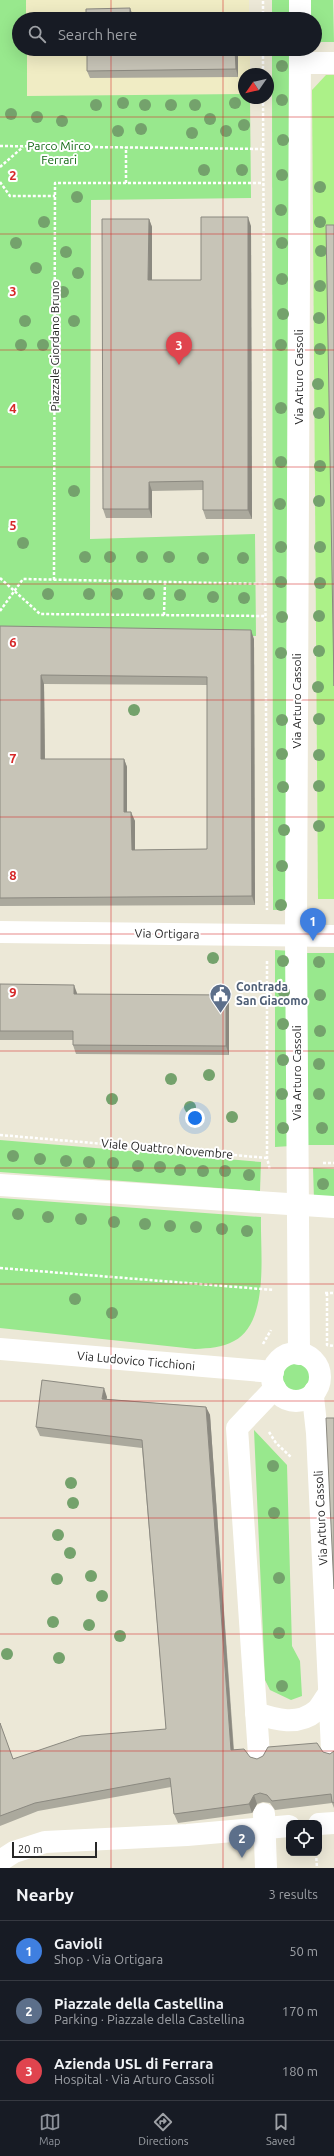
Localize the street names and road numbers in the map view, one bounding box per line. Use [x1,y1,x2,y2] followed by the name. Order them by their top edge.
[48,280,61,412] street label: Piazzale Giordano Bruno
[292,329,305,425] street label: Via Arturo Cassoli
[290,653,303,749] street label: Via Arturo Cassoli
[134,926,200,941] street label: Via Ortigara
[290,1025,303,1121] street label: Via Arturo Cassoli
[101,1136,233,1161] street label: Viale Quattro Novembre
[76,1349,196,1372] street label: Via Ludovico Ticchioni
[312,1470,329,1566] street label: Via Arturo Cassoli

